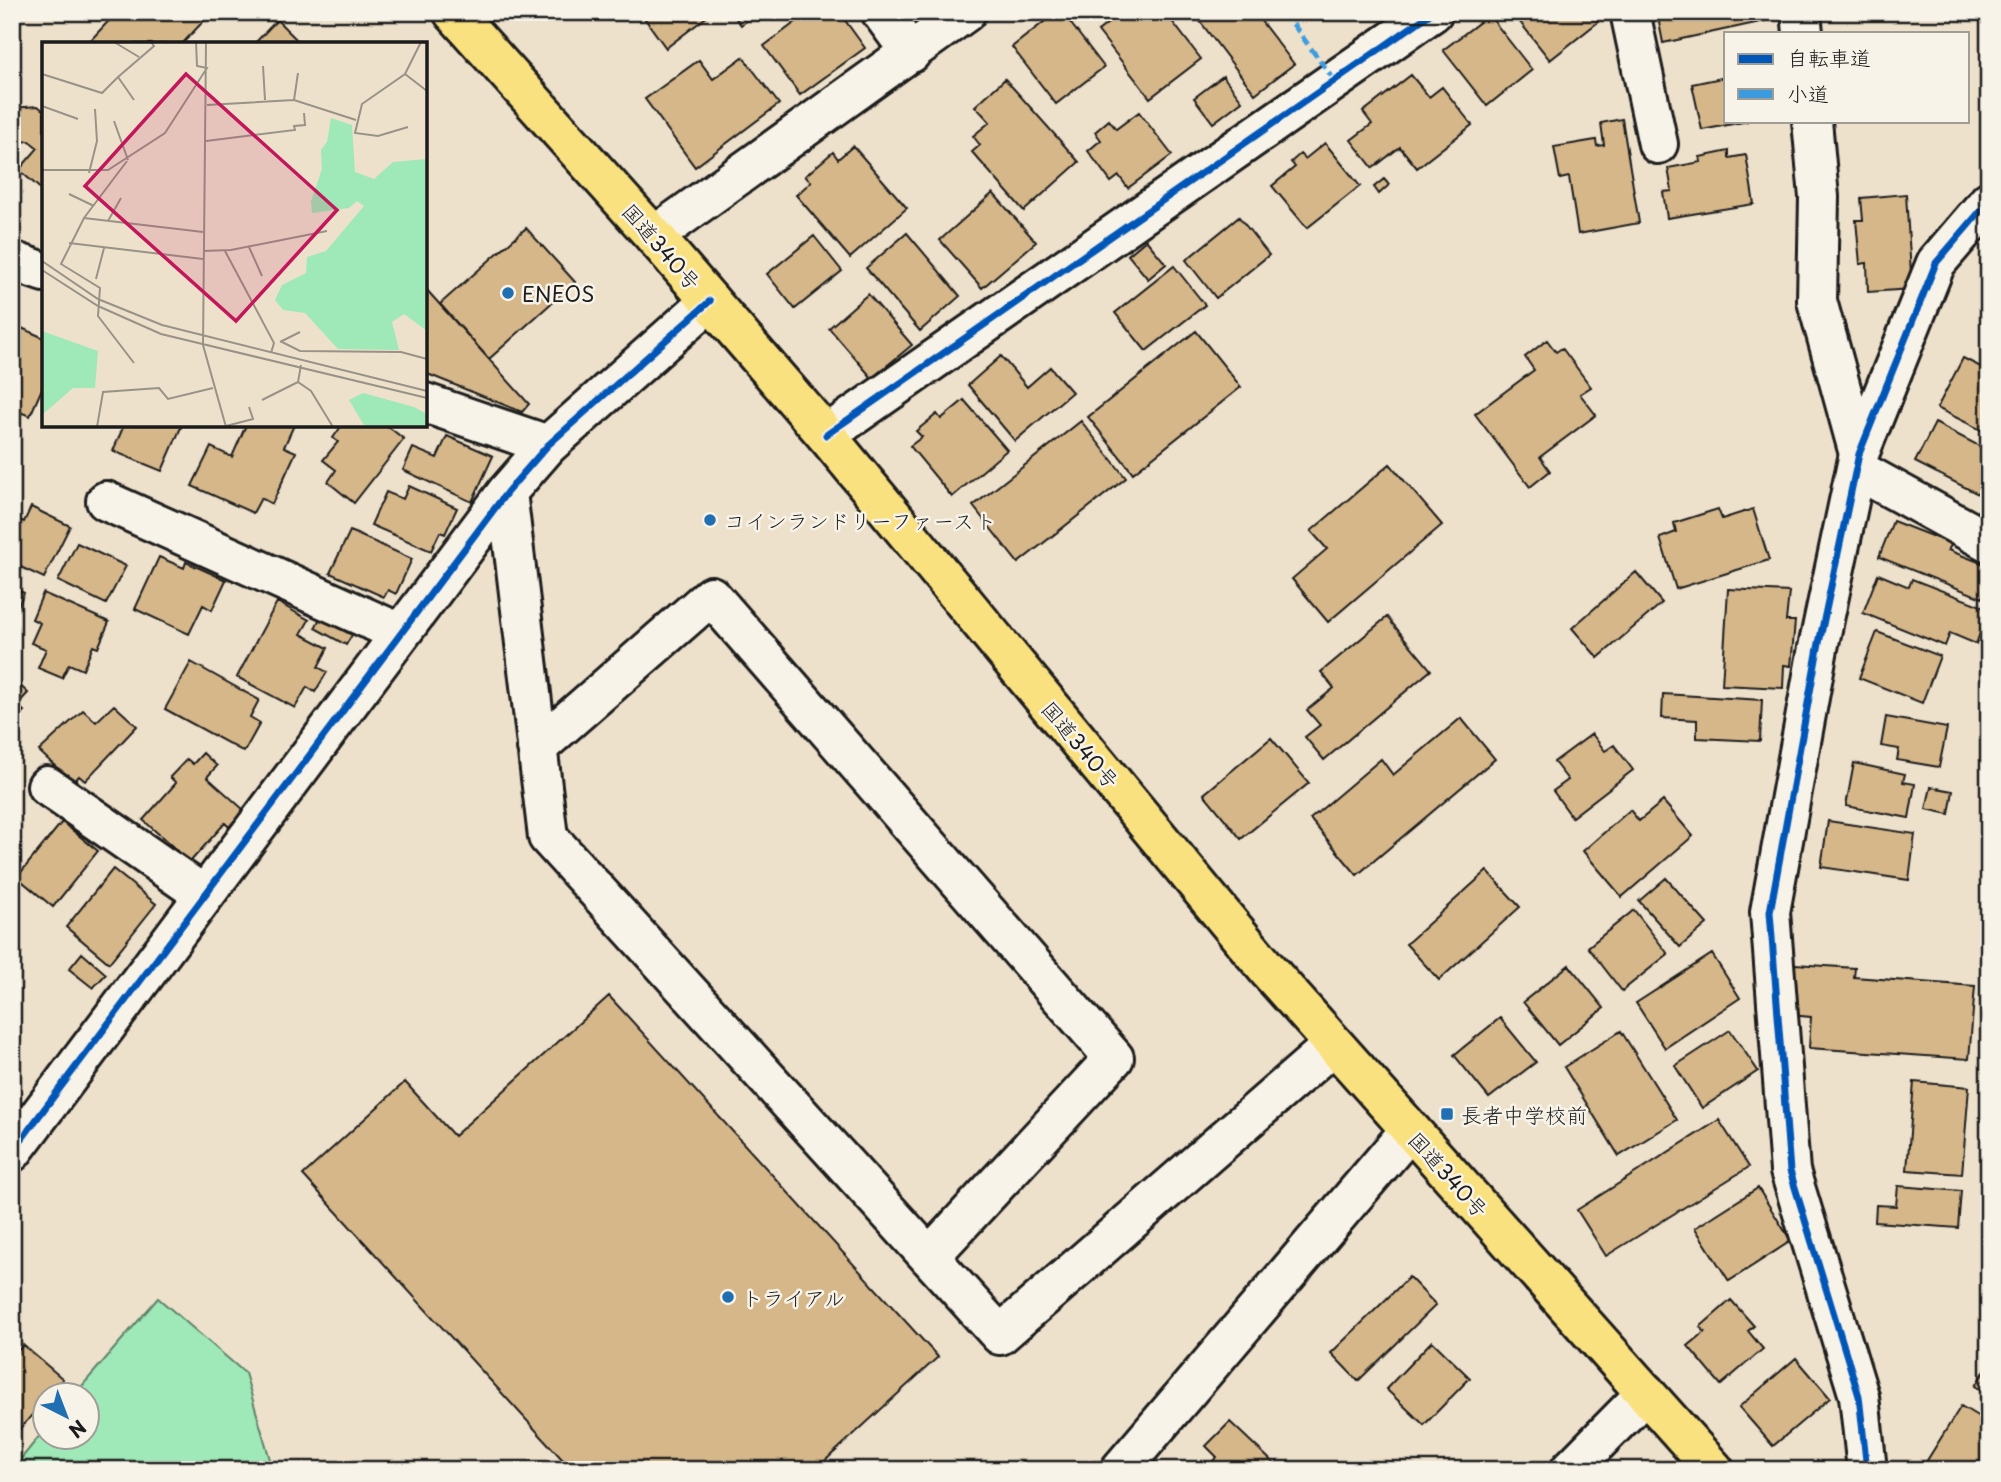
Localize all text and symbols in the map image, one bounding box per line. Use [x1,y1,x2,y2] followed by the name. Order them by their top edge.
[1724,32,1969,122] legend
[1787,41,1871,73] text: 自転車道
[42,42,427,427] inset map
[1787,77,1829,109] text: 小道
[615,195,709,297] street label: 国道340号
[522,277,594,309] place label: ENEOS
[500,285,516,301] marker: ENEOS
[724,504,997,536] place label: コインランドリーファースト
[702,512,718,528] marker: コインランドリーファースト
[1035,693,1127,795] street label: 国道340号
[1461,1098,1587,1130] place label: 長者中学校前
[1439,1106,1455,1122] marker: 長者中学校前
[1402,1124,1496,1224] street label: 国道340号
[742,1281,845,1313] place label: トライアル
[720,1289,736,1305] marker: トライアル
[32,1380,102,1450] north arrow
[63,1414,93,1445] text: N

